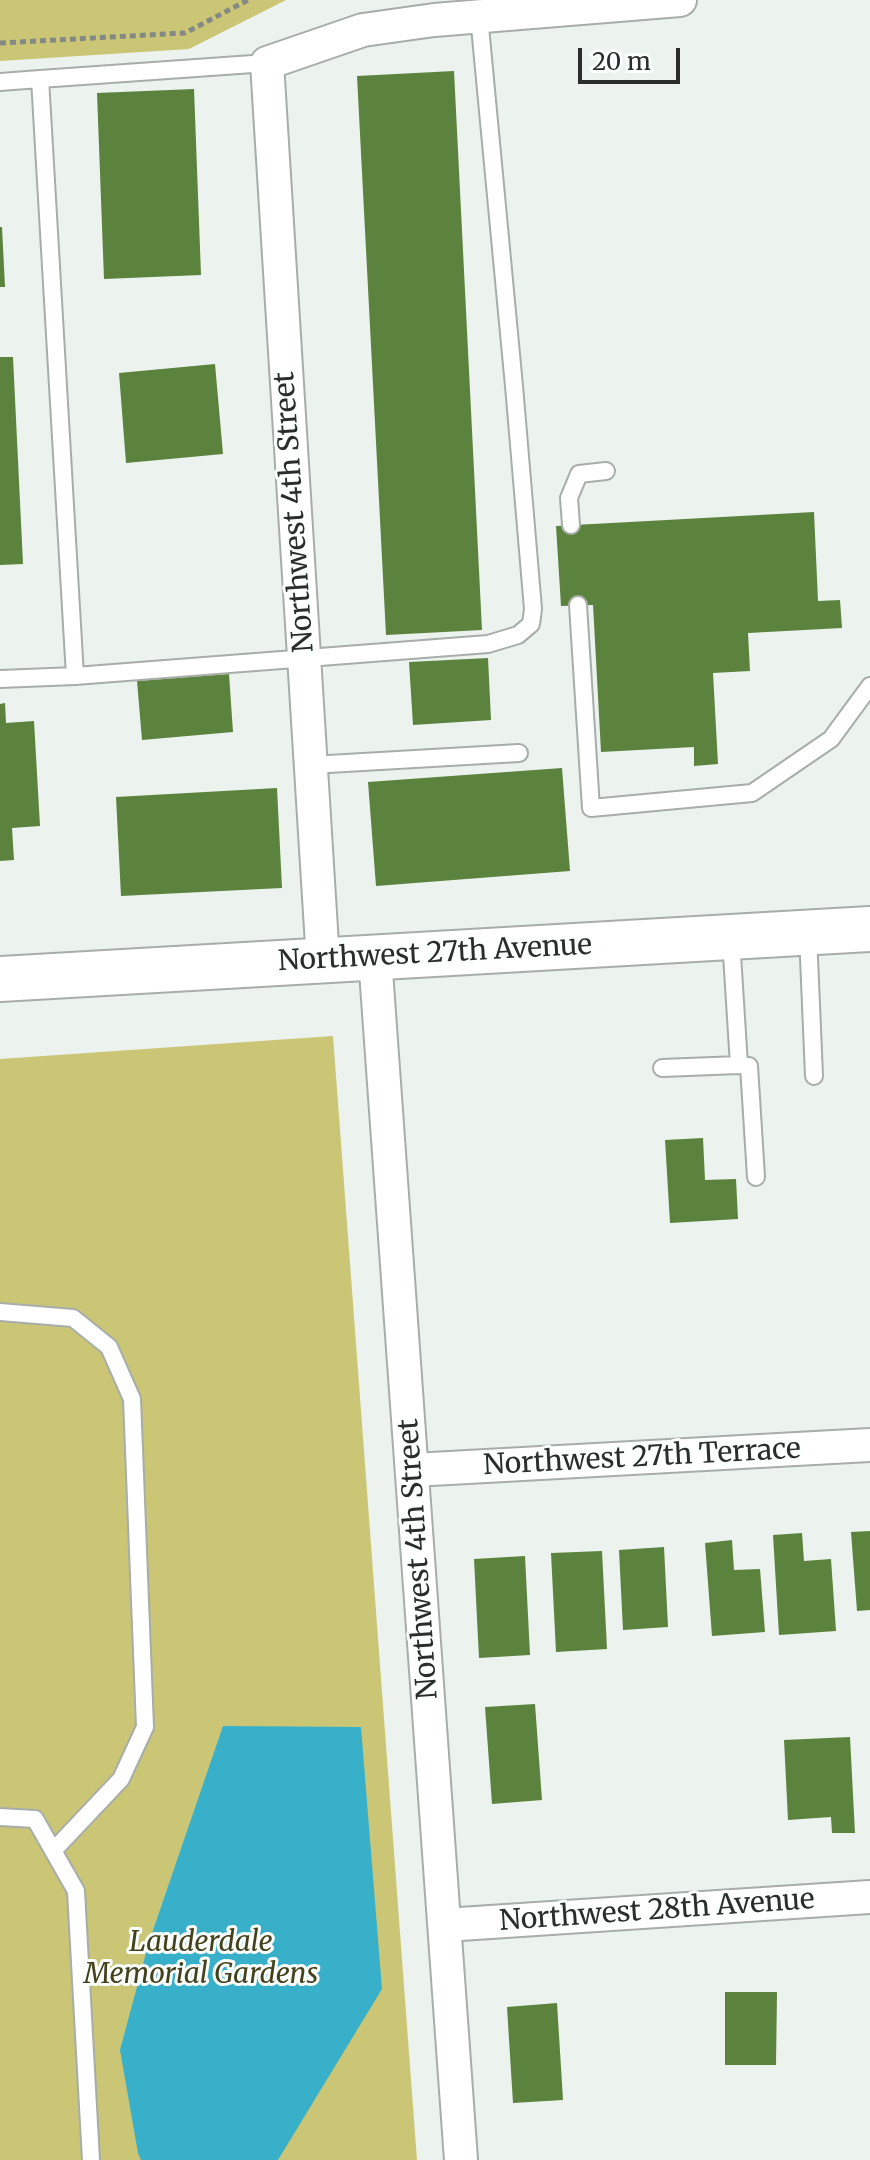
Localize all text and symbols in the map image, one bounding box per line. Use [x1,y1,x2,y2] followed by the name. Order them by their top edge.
[582,32,684,82] scale bar
[592,46,651,77] text: 20 m
[268,370,322,654] street label: Northwest 4th Street
[277,929,593,979] street label: Northwest 27th Avenue
[392,1417,446,1701] street label: Northwest 4th Street
[482,1433,802,1483] street label: Northwest 27th Terrace
[498,1883,816,1939] street label: Northwest 28th Avenue
[84,1926,318,1992] park label: Lauderdale Memorial Gardens

